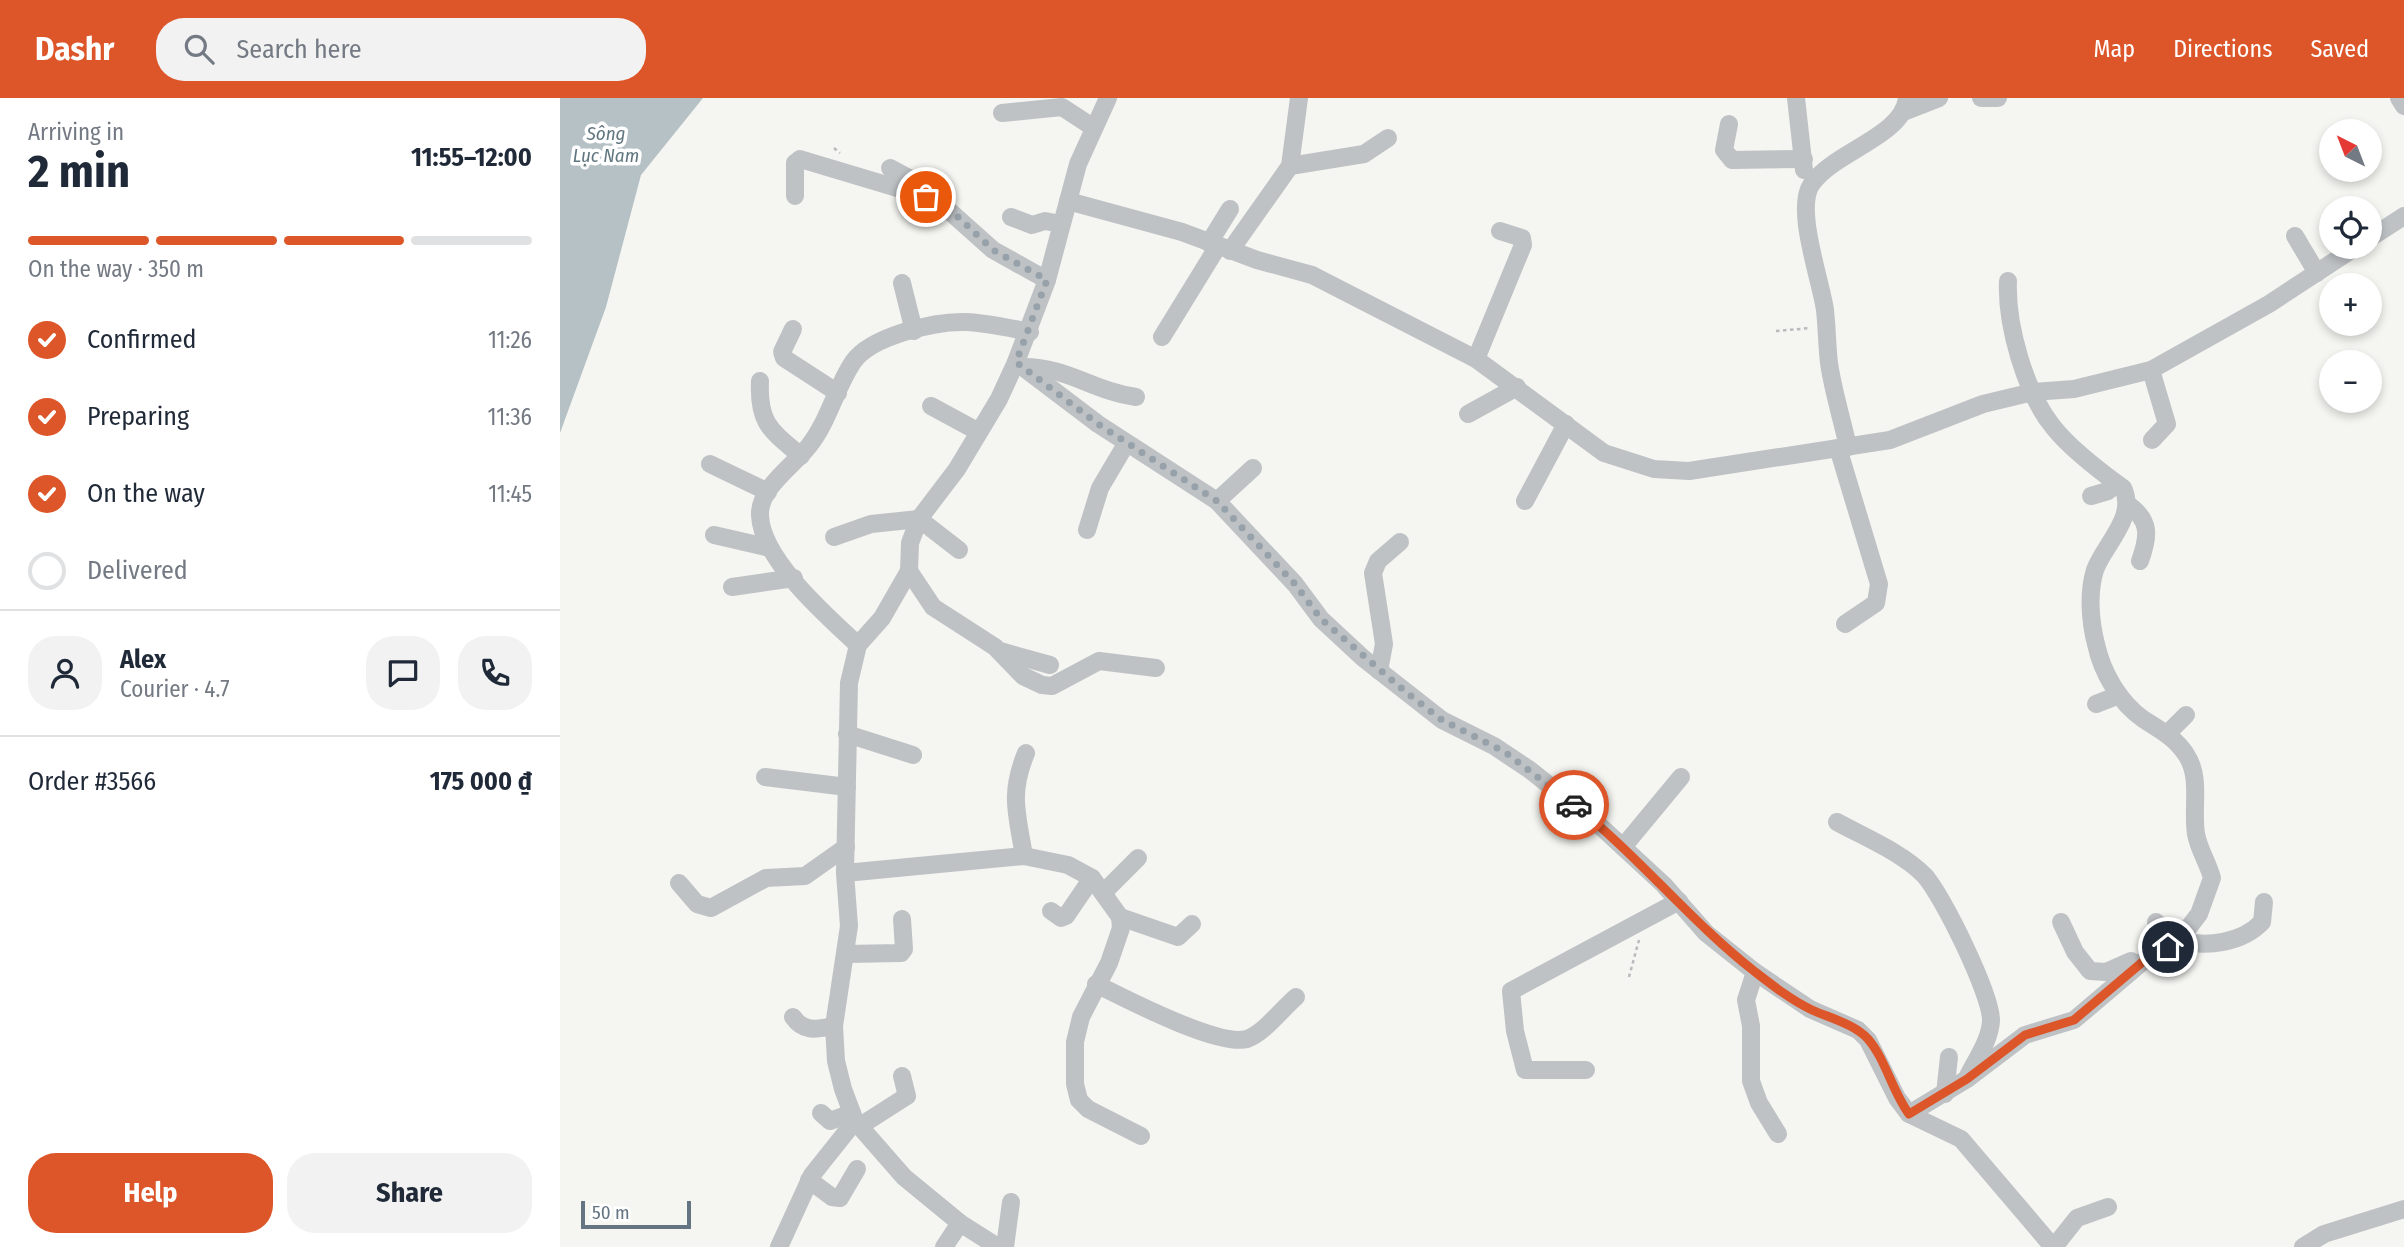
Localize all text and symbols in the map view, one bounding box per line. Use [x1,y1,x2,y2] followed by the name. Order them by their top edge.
[156,18,646,81] search box
[35,29,114,69] text: Dashr
[180,30,218,68] icon: search
[236,34,362,65] text: Search here
[2094,35,2135,63] text: Map
[2173,35,2272,63] text: Directions
[2310,35,2369,63] text: Saved
[28,118,124,146] text: Arriving in
[2319,119,2382,182] north arrow
[2319,119,2382,413] map controls
[573,122,639,167] water label: Sông Lục Nam
[411,142,532,173] text: 11:55–12:00
[28,144,130,199] text: 2 min
[896,167,956,227] pin
[907,178,945,216] icon: bag
[2319,196,2382,259] button: locate
[28,255,204,283] text: On the way · 350 m
[2319,273,2382,336] button: +
[28,321,66,359] icon: check
[87,324,197,355] text: Confirmed
[488,326,532,354] text: 11:26
[2319,350,2382,413] button: −
[28,398,66,436] icon: check
[87,401,189,432] text: Preparing
[488,403,532,431] text: 11:36
[28,475,66,513] icon: check
[87,478,205,509] text: On the way
[488,480,532,508] text: 11:45
[87,555,188,586] text: Delivered
[28,636,102,710] button: person
[366,636,440,710] button: chat
[458,636,532,710] button: phone
[120,644,166,675] text: Alex
[120,675,230,703] text: Courier · 4.7
[28,766,156,797] text: Order #3566
[430,766,532,797] text: 175 000 ₫
[1539,770,1609,840] courier
[1555,786,1593,824] icon: car
[2138,917,2198,977] pin
[2149,928,2187,966] icon: home
[28,1153,273,1233] button: Help
[287,1153,532,1233] button: Share
[581,1198,691,1230] scale bar
[592,1201,630,1224] text: 50 m

